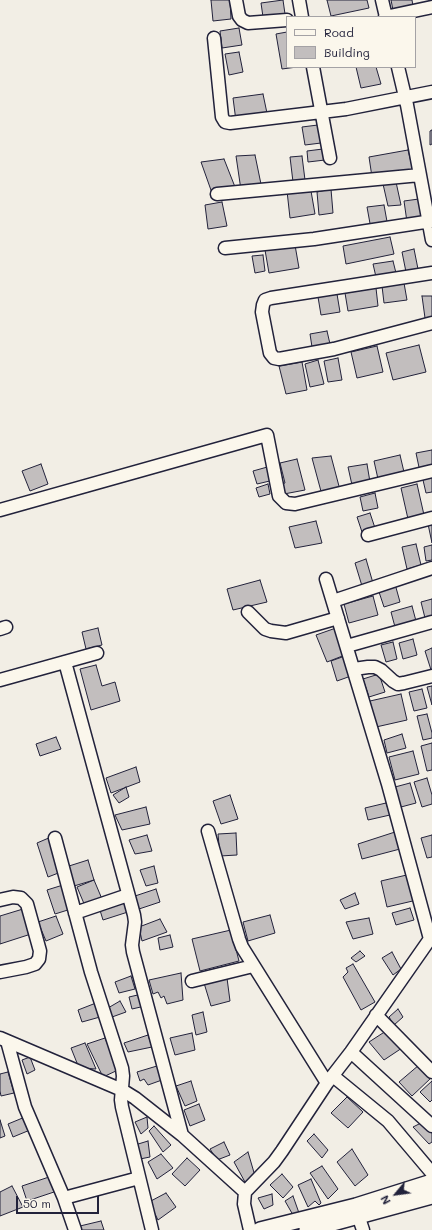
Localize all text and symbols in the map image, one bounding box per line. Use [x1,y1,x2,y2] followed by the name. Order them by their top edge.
[286,16,416,68] legend
[324,24,354,40] text: Road
[324,44,370,60] text: Building
[376,1174,416,1214] north arrow
[18,1188,101,1214] scale bar
[376,1193,394,1207] text: N
[23,1195,51,1211] text: 50 m

